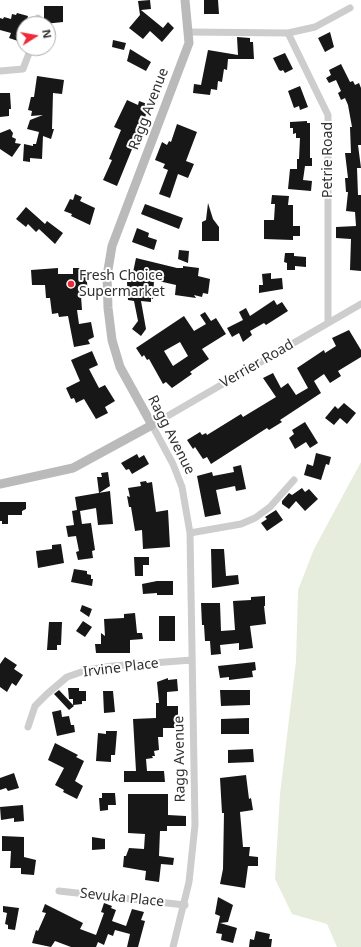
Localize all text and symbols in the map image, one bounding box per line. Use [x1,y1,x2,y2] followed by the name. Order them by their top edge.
[16,16,56,56] north arrow
[39,28,56,40] text: N
[126,66,172,152] street label: Ragg Avenue
[320,122,336,198] street label: Petrie Road
[79,268,165,300] place label: Fresh Choice Supermarket
[66,279,76,289] marker: Fresh Choice Supermarket
[217,336,297,392] street label: Verrier Road
[144,393,198,477] street label: Ragg Avenue
[82,655,160,681] street label: Irvine Place
[171,716,189,802] street label: Ragg Avenue
[79,885,165,911] street label: Sevuka Place

